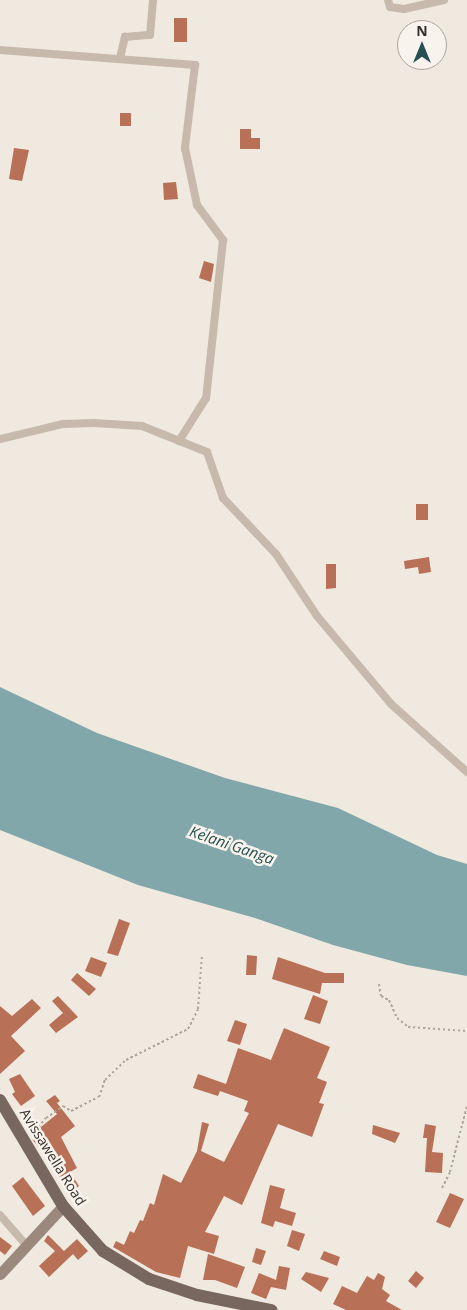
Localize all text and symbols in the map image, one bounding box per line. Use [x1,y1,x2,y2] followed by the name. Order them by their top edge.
[397,20,447,70] north arrow
[416,21,428,40] text: N
[187,822,277,868] water label: Kelani Ganga
[16,1105,90,1209] street label: Avissawella Road

